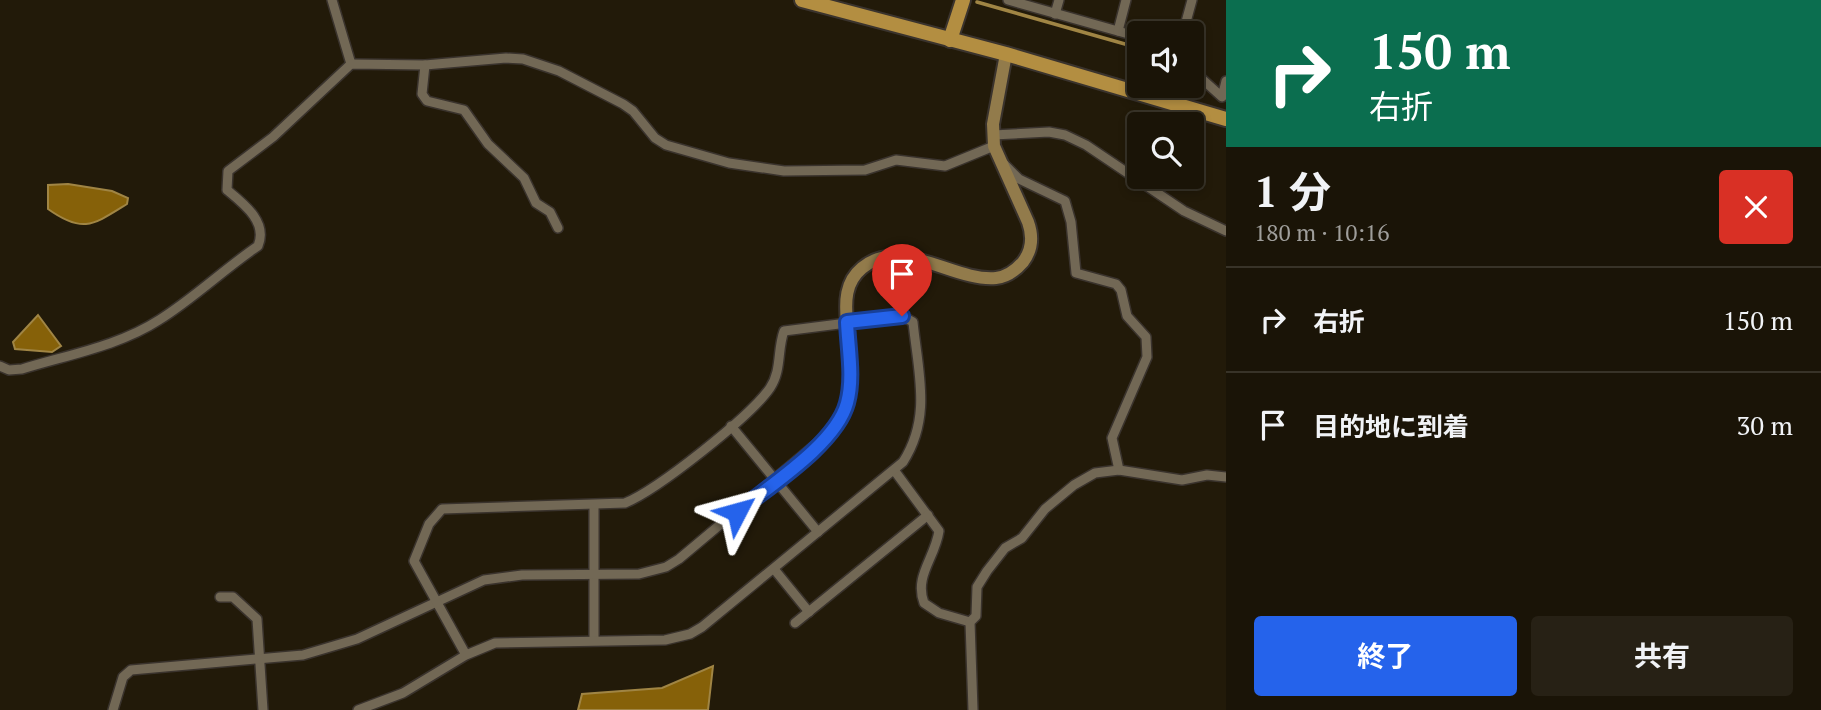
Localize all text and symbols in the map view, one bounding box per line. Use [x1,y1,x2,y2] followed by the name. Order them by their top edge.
[1369,18,1511,83] text: 150 m
[1127,21,1204,189] map controls
[1127,21,1204,98] button: sound
[1254,28,1345,119] icon: right
[1369,85,1433,127] text: 右折
[1127,112,1204,189] button: search
[1254,163,1331,219] text: 1 分
[1719,170,1793,244] button: close
[1254,217,1389,248] text: 180 m · 10:16
[872,244,932,316] pin
[883,255,921,293] icon: arrive
[1254,301,1292,339] icon: right
[1723,303,1793,337] text: 150 m
[1313,304,1365,338] text: 右折
[1254,406,1292,444] icon: arrive
[1737,408,1793,442] text: 30 m
[1313,409,1469,443] text: 目的地に到着
[700,475,774,549] position arrow
[1254,616,1517,696] button: 終了
[1531,616,1793,696] button: 共有

